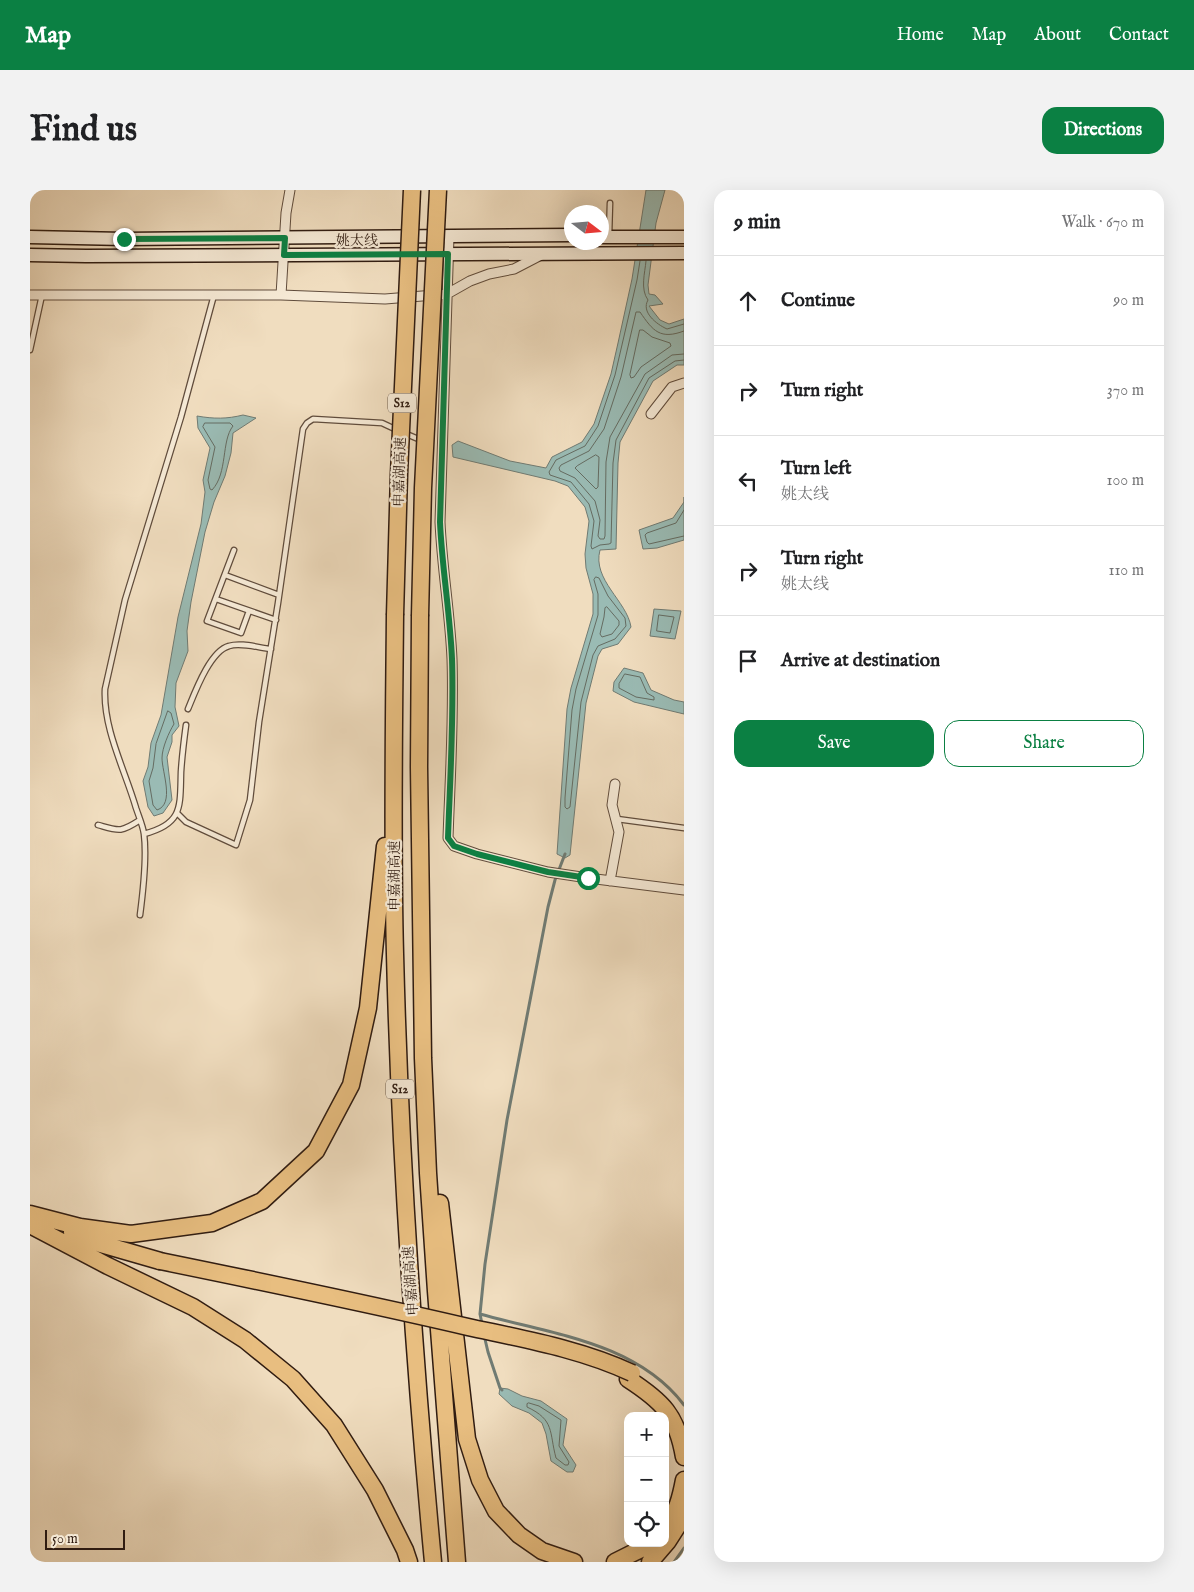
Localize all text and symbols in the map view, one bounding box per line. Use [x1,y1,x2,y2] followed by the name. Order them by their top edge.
[25,20,71,51] text: Map
[897,24,944,47] text: Home
[972,24,1006,47] text: Map
[1034,24,1081,47] text: About
[1109,24,1169,47] text: Contact
[1042,107,1164,154] button: Directions
[30,108,137,153] text: Find us
[564,205,609,250] north arrow
[734,209,781,236] text: 9 min
[1061,213,1144,233] text: Walk · 670 m
[113,228,136,251] route end
[336,232,378,250] street label: 姚太线
[734,287,762,315] icon: ahead
[781,289,855,313] text: Continue
[1113,291,1144,311] text: 90 m
[734,377,762,405] icon: right
[781,379,863,403] text: Turn right
[1107,381,1144,401] text: 370 m
[388,394,416,412] road number: S12
[390,437,410,507] street label: 申嘉湖高速
[781,457,852,481] text: Turn left
[734,467,762,495] icon: left
[1107,471,1144,491] text: 100 m
[781,485,829,505] text: 姚太线
[781,547,863,571] text: Turn right
[734,557,762,585] icon: right
[1108,561,1144,581] text: 110 m
[781,575,829,595] text: 姚太线
[734,647,762,675] icon: arrive
[781,649,940,673] text: Arrive at destination
[734,720,934,767] button: Save
[944,720,1144,767] button: Share
[386,841,404,911] street label: 申嘉湖高速
[577,867,600,890] route start
[386,1080,414,1099] road number: S12
[400,1245,422,1316] street label: 申嘉湖高速
[624,1412,669,1547] map controls
[624,1412,669,1457] button: +
[624,1457,669,1502] button: −
[624,1502,669,1547] button: locate
[45,1527,125,1550] scale bar
[52,1530,78,1548] text: 50 m

